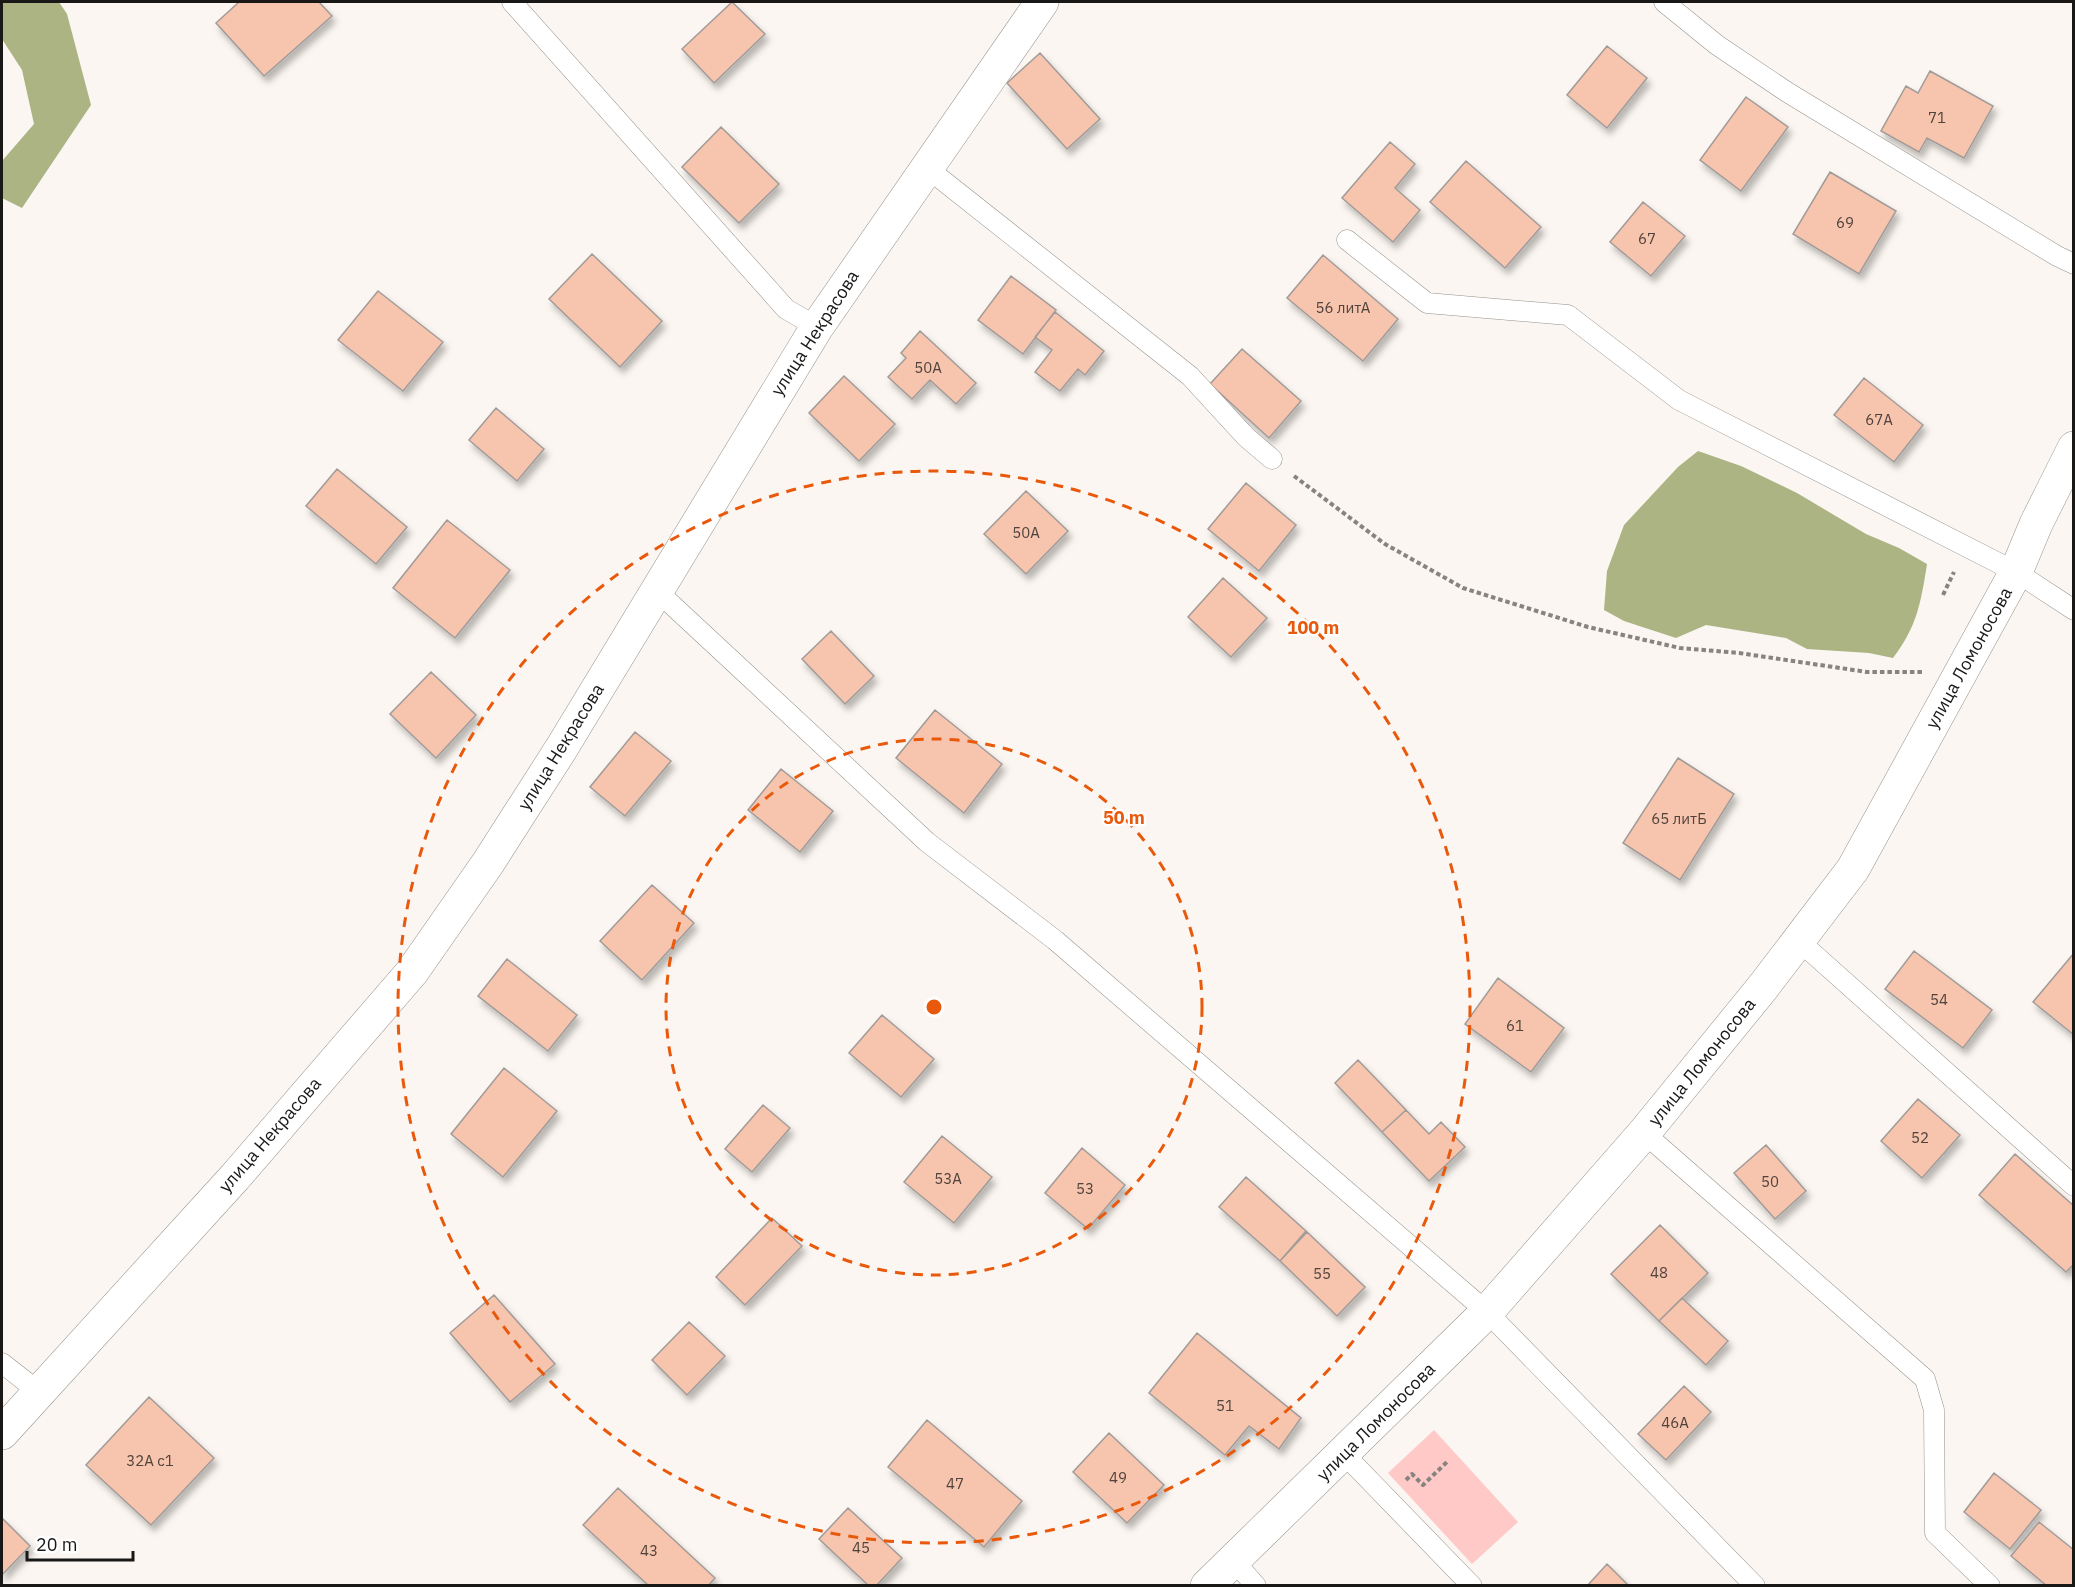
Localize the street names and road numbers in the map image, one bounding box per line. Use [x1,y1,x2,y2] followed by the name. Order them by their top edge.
[765,265,864,400] street label: улица Некрасова
[1920,583,2017,733] street label: улица Ломоносова
[512,679,609,814] street label: улица Некрасова
[1643,993,1761,1130] street label: улица Ломоносова
[213,1072,326,1197] street label: улица Некрасова
[1312,1357,1440,1486] street label: улица Ломоносова

